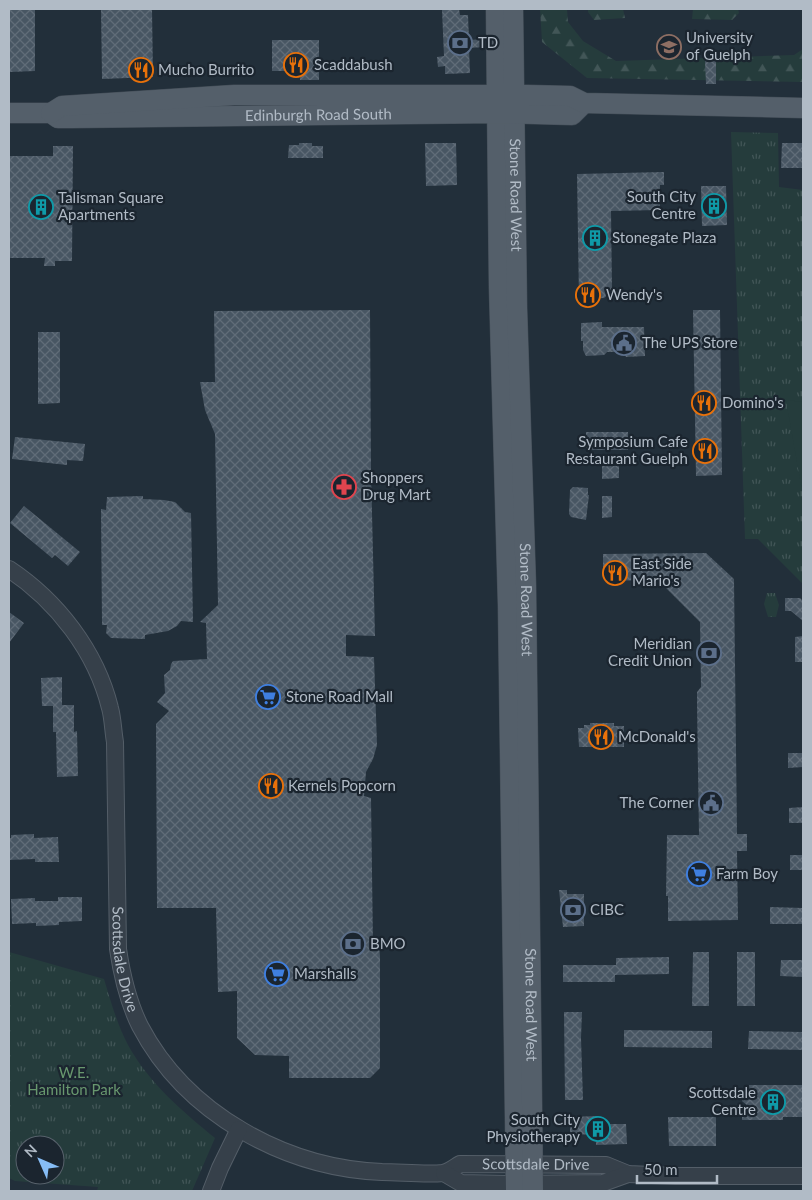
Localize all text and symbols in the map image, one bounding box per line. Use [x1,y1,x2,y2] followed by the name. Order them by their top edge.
[686,28,753,63] place label: University of Guelph
[447,30,473,56] bank icon: TD
[478,33,498,51] place label: TD
[656,34,682,60] school or university icon: University of Guelph
[283,52,309,78] restaurant icon: Scaddabush
[314,55,393,73] place label: Scaddabush
[128,57,154,83] restaurant icon: Mucho Burrito
[158,60,254,78] place label: Mucho Burrito
[245,104,392,124] street label: Edinburgh Road South
[507,138,526,252] street label: Stone Road West
[627,187,696,222] place label: South City Centre
[58,188,164,223] place label: Talisman Square Apartments
[701,193,727,219] building icon: South City Centre
[28,194,54,220] building icon: Talisman Square Apartments
[582,225,608,251] building icon: Stonegate Plaza
[612,228,716,246] place label: Stonegate Plaza
[575,282,601,308] restaurant icon: Wendy's
[606,285,663,303] place label: Wendy's
[611,330,637,356] public building icon: The UPS Store
[642,333,738,351] place label: The UPS Store
[691,390,717,416] restaurant icon: Domino's
[722,393,784,411] place label: Domino's
[566,432,688,467] place label: Symposium Cafe Restaurant Guelph
[692,438,718,464] restaurant icon: Symposium Cafe Restaurant Guelph
[362,468,431,503] place label: Shoppers Drug Mart
[331,474,357,500] pharmacy icon: Shoppers Drug Mart
[517,543,537,657] street label: Stone Road West
[632,554,692,589] place label: East Side Mario's
[602,560,628,586] restaurant icon: East Side Mario's
[608,634,692,669] place label: Meridian Credit Union
[696,640,722,666] bank icon: Meridian Credit Union
[255,684,281,710] supermarket icon: Stone Road Mall
[286,687,393,705] place label: Stone Road Mall
[588,724,614,750] restaurant icon: McDonald's
[618,727,696,745] place label: McDonald's
[258,773,284,799] restaurant icon: Kernels Popcorn
[288,776,396,794] place label: Kernels Popcorn
[698,790,724,816] public building icon: The Corner
[620,793,695,811] place label: The Corner
[686,861,712,887] supermarket icon: Farm Boy
[716,864,778,882] place label: Farm Boy
[560,897,586,923] bank icon: CIBC
[590,900,624,918] place label: CIBC
[109,906,143,1014] street label: Scottsdale Drive
[340,931,366,957] bank icon: BMO
[370,934,406,952] place label: BMO
[522,948,542,1062] street label: Stone Road West
[264,961,290,987] supermarket icon: Marshalls
[294,964,356,982] place label: Marshalls
[27,1063,121,1098] park label: W.E. Hamilton Park
[688,1083,756,1118] place label: Scottsdale Centre
[760,1089,786,1115] building icon: Scottsdale Centre
[486,1110,580,1145] place label: South City Physiotherapy
[585,1116,611,1142] building icon: South City Physiotherapy
[15,1135,65,1185] north arrow
[21,1141,40,1160] text: N
[637,1152,717,1184] scale bar
[482,1154,590,1173] street label: Scottsdale Drive
[644,1160,678,1178] text: 50 m

